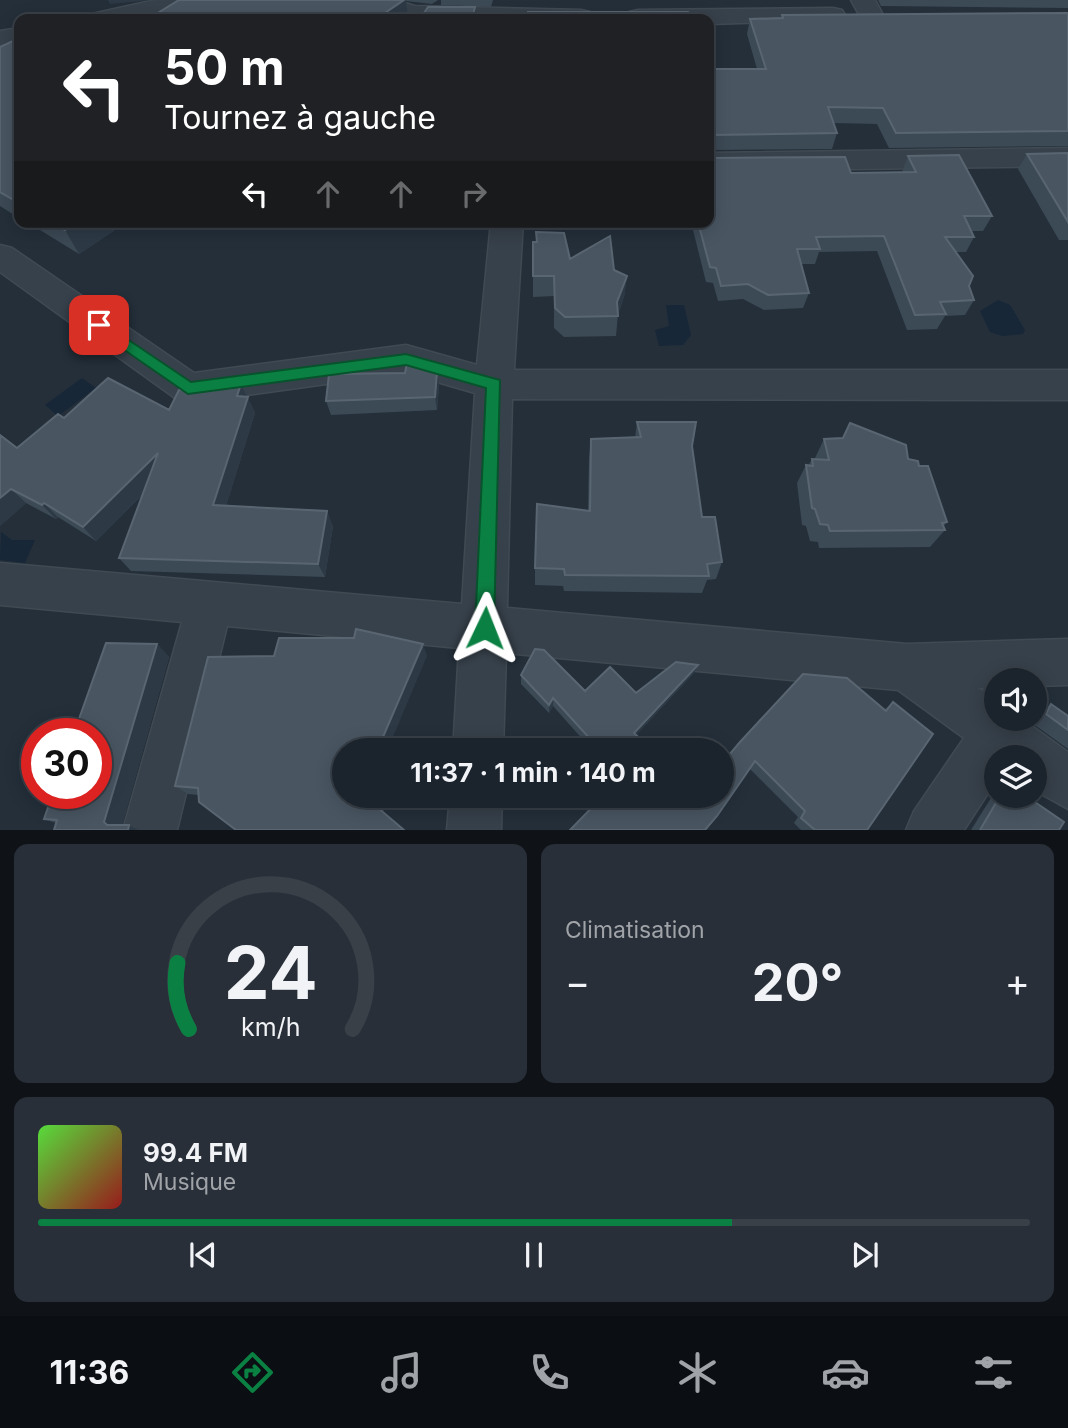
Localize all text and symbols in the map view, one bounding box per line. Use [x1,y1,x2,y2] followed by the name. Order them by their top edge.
[164,38,285,97] text: 50 m
[49,42,140,133] icon: left
[164,98,436,137] text: Tournez à gauche
[236,175,274,213] icon: left
[309,175,347,213] icon: ahead
[382,175,420,213] icon: ahead
[455,175,493,213] icon: right
[69,295,129,355] pin
[80,306,118,344] icon: arrive
[448,591,522,665] position arrow
[984,668,1047,808] map controls
[984,668,1047,731] button: sound
[21,718,112,809] speed limit sign: 30
[984,745,1047,808] button: layers
[410,757,656,788] text: 11:37 · 1 min · 140 m
[565,916,705,944] text: Climatisation
[224,929,317,1018] text: 24
[752,951,843,1014] text: 20°
[565,959,590,1005] text: −
[1005,959,1030,1005] text: +
[241,1012,300,1042] text: km/h
[143,1137,248,1168] text: 99.4 FM
[143,1168,236,1196] text: Musique
[184,1236,222,1274] icon: previous
[515,1236,553,1274] icon: pause
[846,1236,884,1274] icon: next
[228,1348,277,1397] icon: directions
[377,1348,426,1397] icon: music
[525,1348,574,1397] icon: phone
[673,1348,722,1397] icon: climate
[821,1348,870,1397] icon: car
[969,1348,1018,1397] icon: filters
[50,1353,129,1392] text: 11:36

